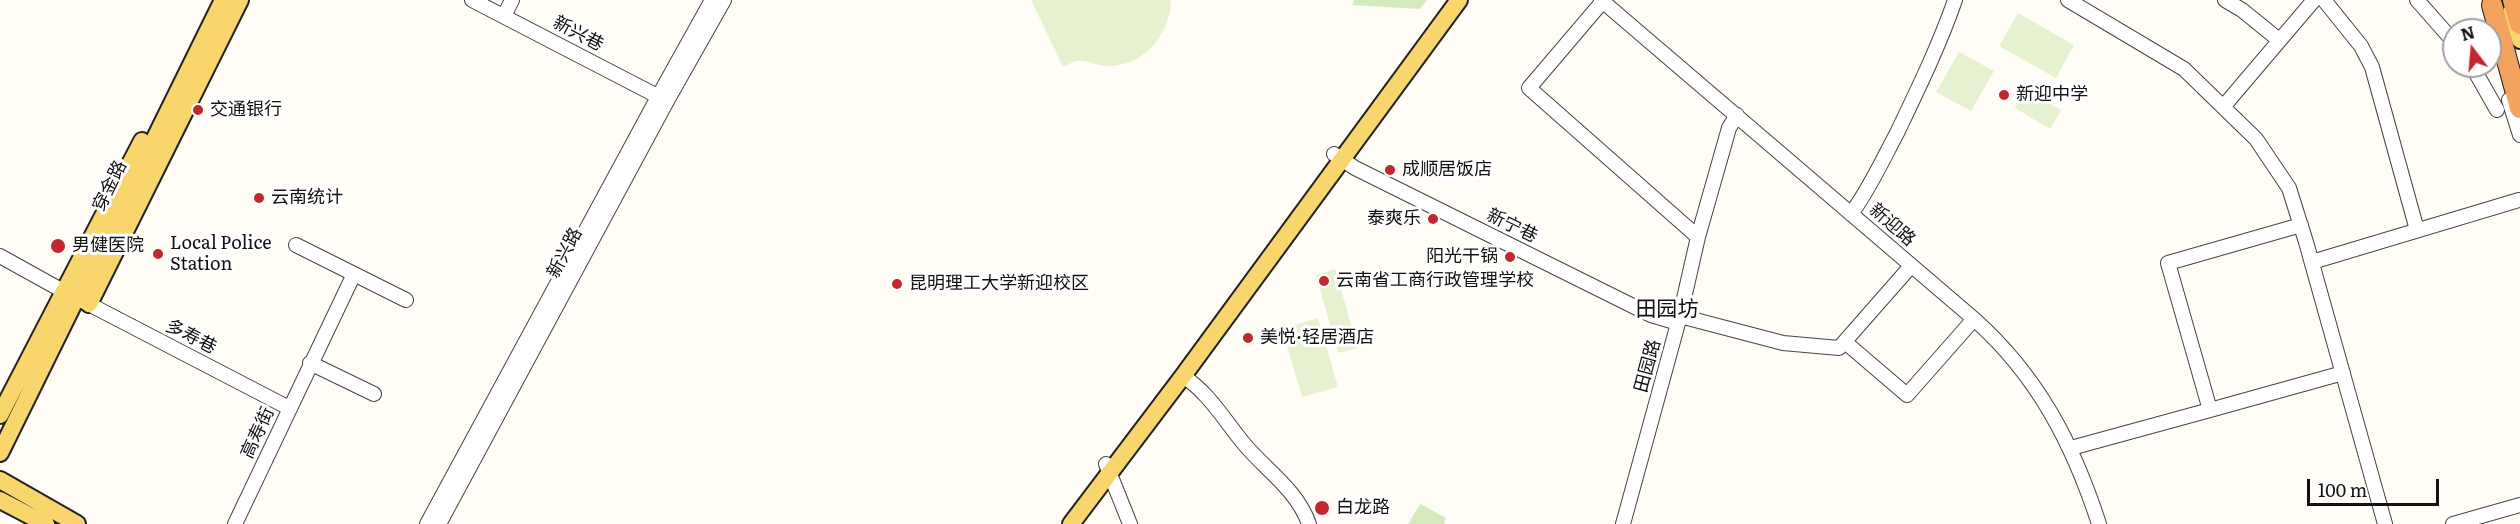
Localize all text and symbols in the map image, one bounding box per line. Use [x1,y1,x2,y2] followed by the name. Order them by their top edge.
[549,12,607,56] street label: 新兴巷
[2442,18,2502,78] north arrow
[2458,19,2477,46] text: N
[2016,84,2088,106] place label: 新迎中学
[1997,88,2011,102] marker: 新迎中学
[210,99,282,121] place label: 交通银行
[191,103,205,117] marker: 交通银行
[88,157,132,215] street label: 穿金路
[1402,159,1492,181] place label: 成顺居饭店
[1383,163,1397,177] marker: 成顺居饭店
[271,187,343,209] place label: 云南统计
[252,191,266,205] marker: 云南统计
[1865,199,1919,251] street label: 新迎路
[1483,204,1541,248] street label: 新宁巷
[1367,208,1421,230] place label: 泰爽乐
[1426,212,1440,226] marker: 泰爽乐
[543,224,587,282] street label: 新兴路
[170,233,272,276] place label: Local Police Station
[72,235,144,257] place label: 男健医院
[49,237,67,255] marker: 男健医院
[1426,246,1498,268] place label: 阳光干锅
[151,247,165,261] marker: Local Police Station
[1503,250,1517,264] marker: 阳光干锅
[1336,270,1534,292] place label: 云南省工商行政管理学校
[909,273,1089,295] place label: 昆明理工大学新迎校区
[1317,274,1331,288] marker: 云南省工商行政管理学校
[890,277,904,291] marker: 昆明理工大学新迎校区
[1636,297,1698,323] district label: 田园坊
[162,315,220,359] street label: 多寿巷
[1260,327,1374,349] place label: 美悦·轻居酒店
[1241,331,1255,345] marker: 美悦·轻居酒店
[1631,337,1665,395] street label: 田园路
[237,404,279,462] street label: 高寿街
[2310,467,2442,505] scale bar
[2318,476,2367,503] text: 100 m
[1336,497,1390,519] place label: 白龙路
[1313,499,1331,517] marker: 白龙路

